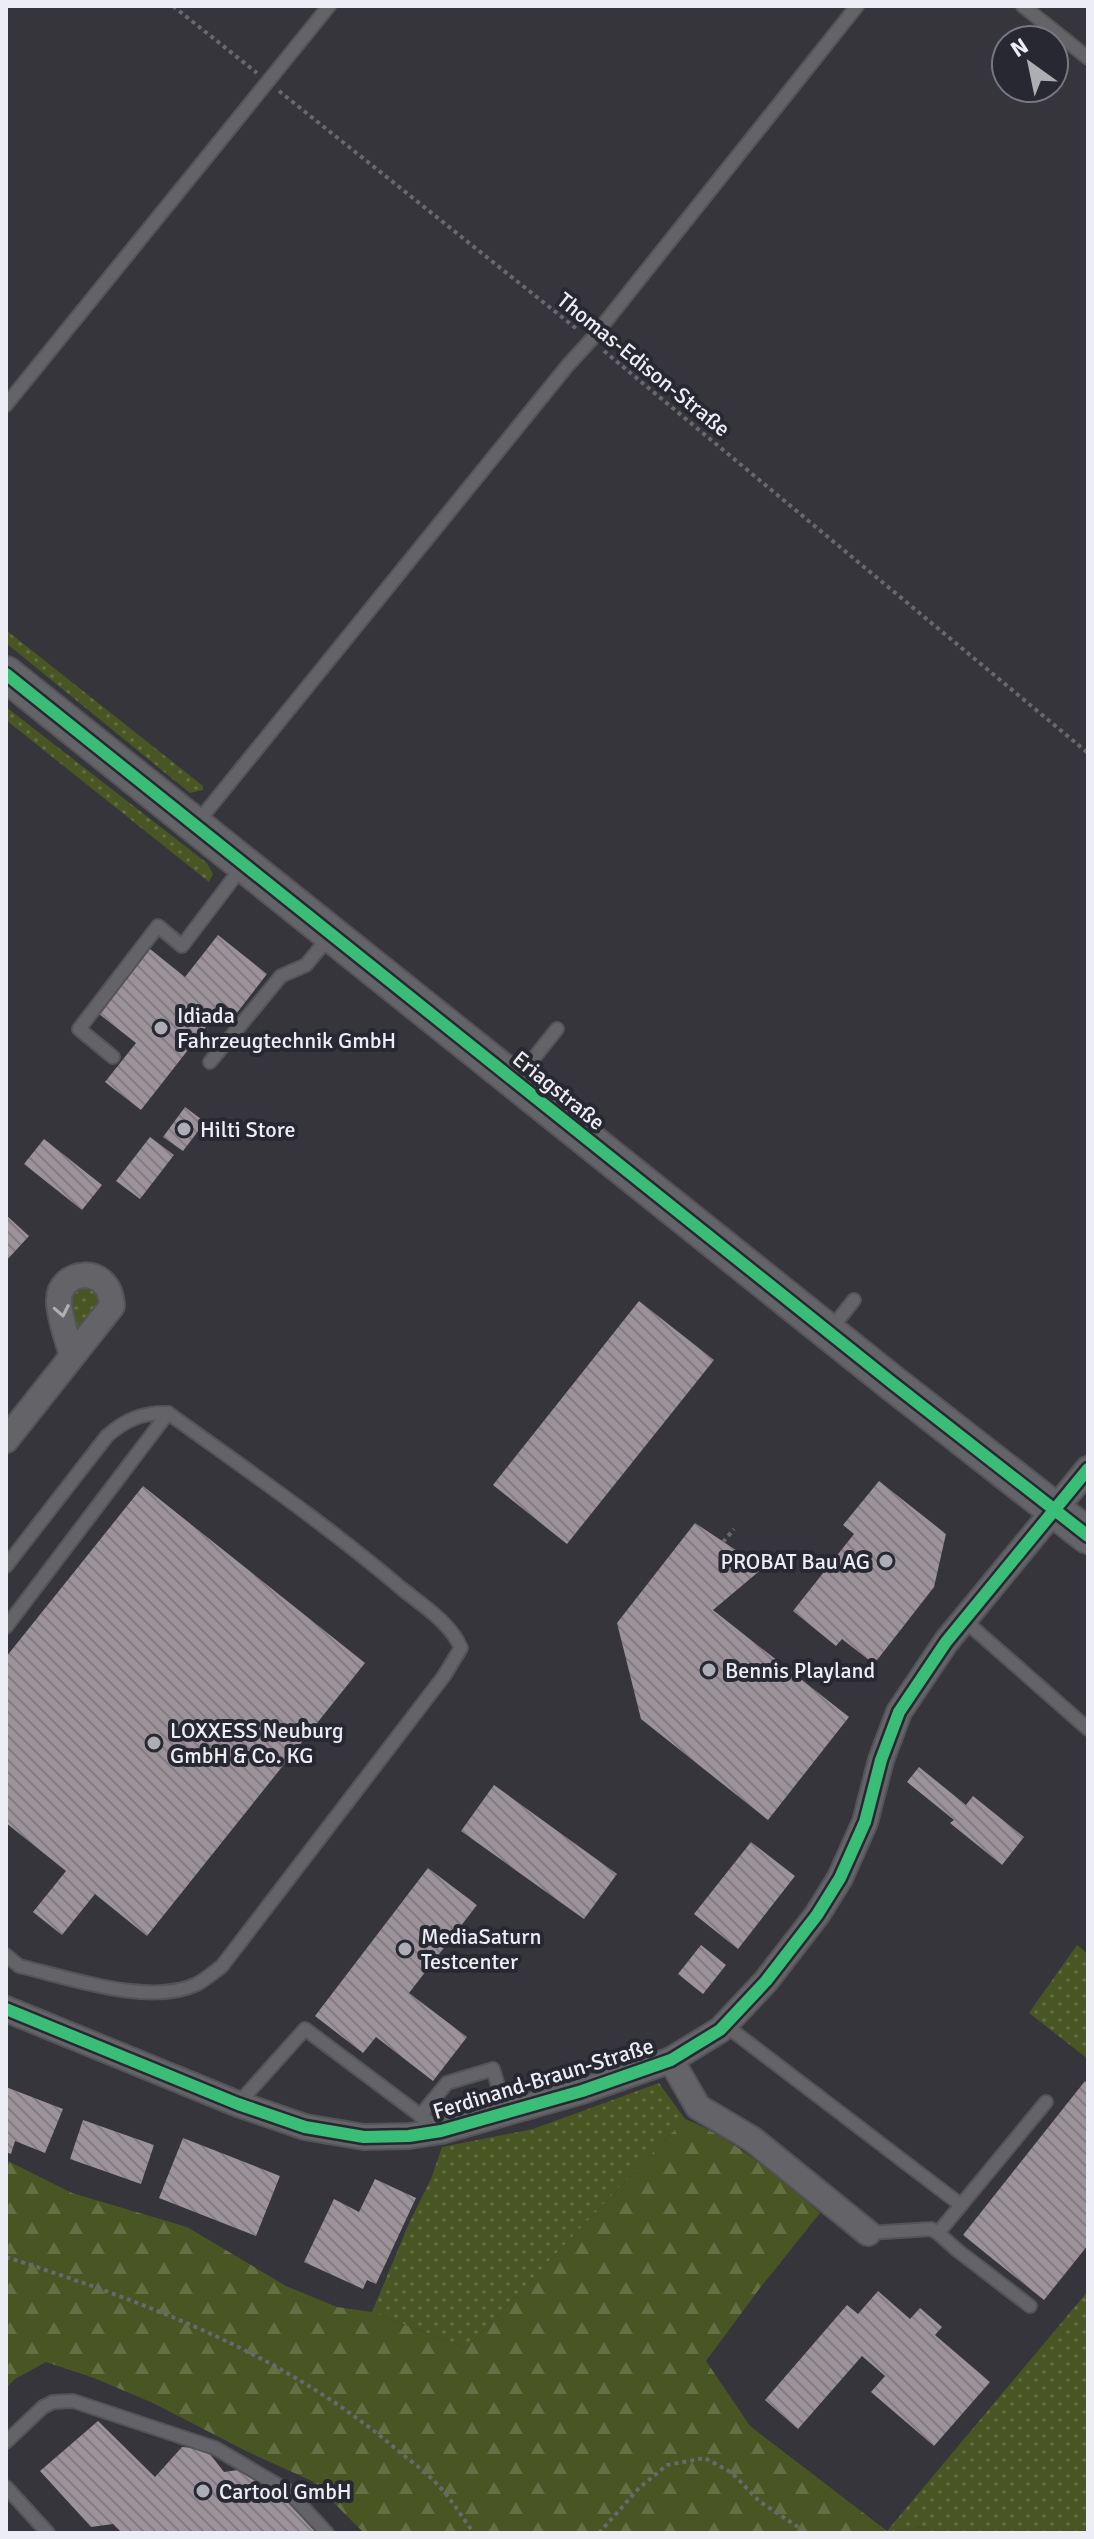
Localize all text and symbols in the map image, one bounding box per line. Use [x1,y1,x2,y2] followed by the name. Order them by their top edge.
[990,24,1070,104] north arrow
[1006,32,1033,63] text: N
[552,286,736,442] street label: Thomas-Edison-Straße
[177,1002,396,1054] place label: Idiada Fahrzeugtechnik GmbH
[152,1019,170,1037] marker: Idiada Fahrzeugtechnik GmbH
[507,1045,610,1136] street label: Eriagstraße
[200,1116,295,1143] place label: Hilti Store
[175,1120,193,1138] marker: Hilti Store
[52,1305,69,1318] one-way arrow
[720,1548,870,1575] place label: PROBAT Bau AG
[877,1552,895,1570] marker: PROBAT Bau AG
[725,1657,875,1684] place label: Bennis Playland
[700,1661,718,1679] marker: Bennis Playland
[170,1717,344,1769] place label: LOXXESS Neuburg GmbH & Co. KG
[145,1734,163,1752] marker: LOXXESS Neuburg GmbH & Co. KG
[421,1923,541,1975] place label: MediaSaturn Testcenter
[396,1940,414,1958] marker: MediaSaturn Testcenter
[429,2032,657,2125] street label: Ferdinand-Braun-Straße
[219,2478,352,2505] place label: Cartool GmbH
[194,2482,212,2500] marker: Cartool GmbH

